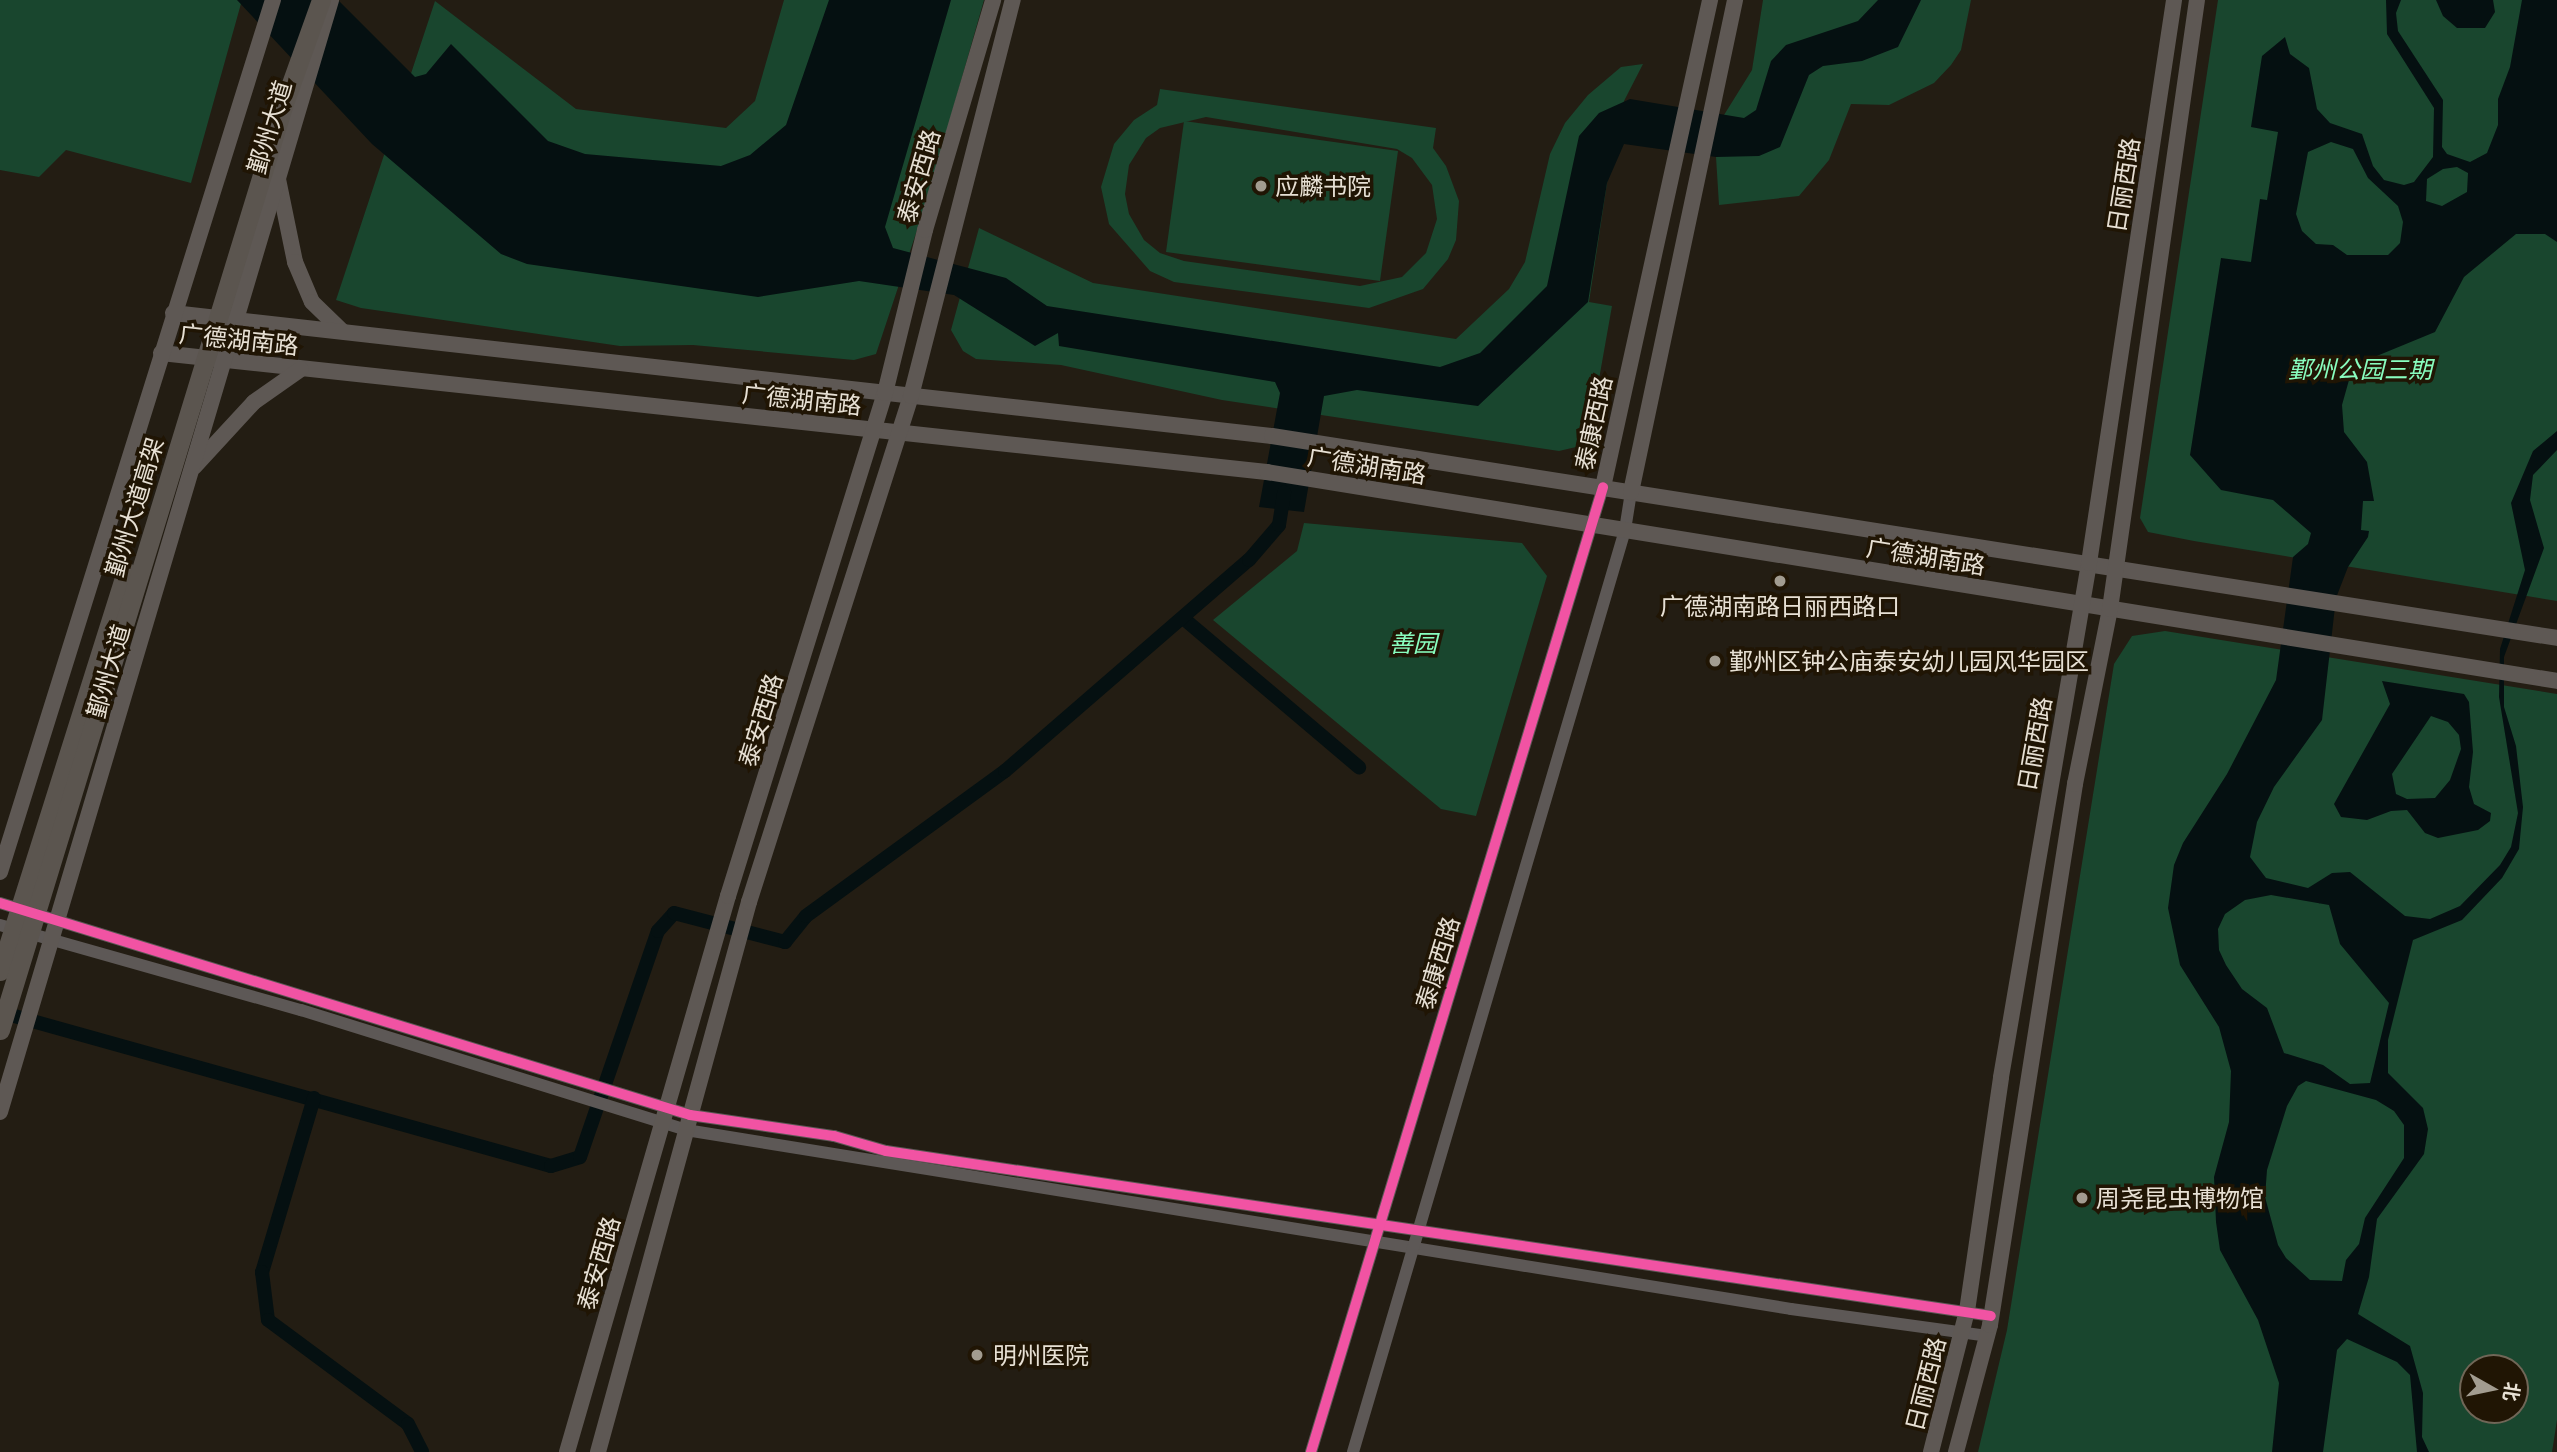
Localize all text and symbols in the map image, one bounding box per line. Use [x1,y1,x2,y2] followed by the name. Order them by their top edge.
[241,77,297,177] street label: 鄞州大道
[891,126,945,226] street label: 泰安西路
[2101,135,2145,235] street label: 日丽西路
[1275,172,1371,200] place label: 应麟书院
[1253,178,1269,194] marker: 应麟书院
[178,318,300,360] street label: 广德湖南路
[2288,355,2432,383] park label: 鄞州公园三期
[1569,373,1617,473] street label: 泰康西路
[741,378,863,420] street label: 广德湖南路
[99,434,169,580] street label: 鄞州大道高架
[1305,441,1429,489] street label: 广德湖南路
[1864,532,1988,580] street label: 广德湖南路
[1772,573,1788,589] marker: 广德湖南路日丽西路口
[1660,592,1900,620] place label: 广德湖南路日丽西路口
[81,621,135,721] street label: 鄞州大道
[1389,629,1437,657] park label: 善园
[1729,647,2089,675] place label: 鄞州区钟公庙泰安幼儿园风华园区
[1707,653,1723,669] marker: 鄞州区钟公庙泰安幼儿园风华园区
[732,670,788,770] street label: 泰安西路
[2011,694,2057,794] street label: 日丽西路
[1409,913,1465,1013] street label: 泰康西路
[2096,1184,2264,1212] place label: 周尧昆虫博物馆
[2074,1190,2090,1206] marker: 周尧昆虫博物馆
[571,1213,625,1313] street label: 泰安西路
[1899,1334,1951,1434] street label: 日丽西路
[993,1341,1089,1369] place label: 明州医院
[967,1345,987,1365] marker: 明州医院
[2459,1354,2529,1424] north arrow
[2498,1381,2527,1403] text: 北

